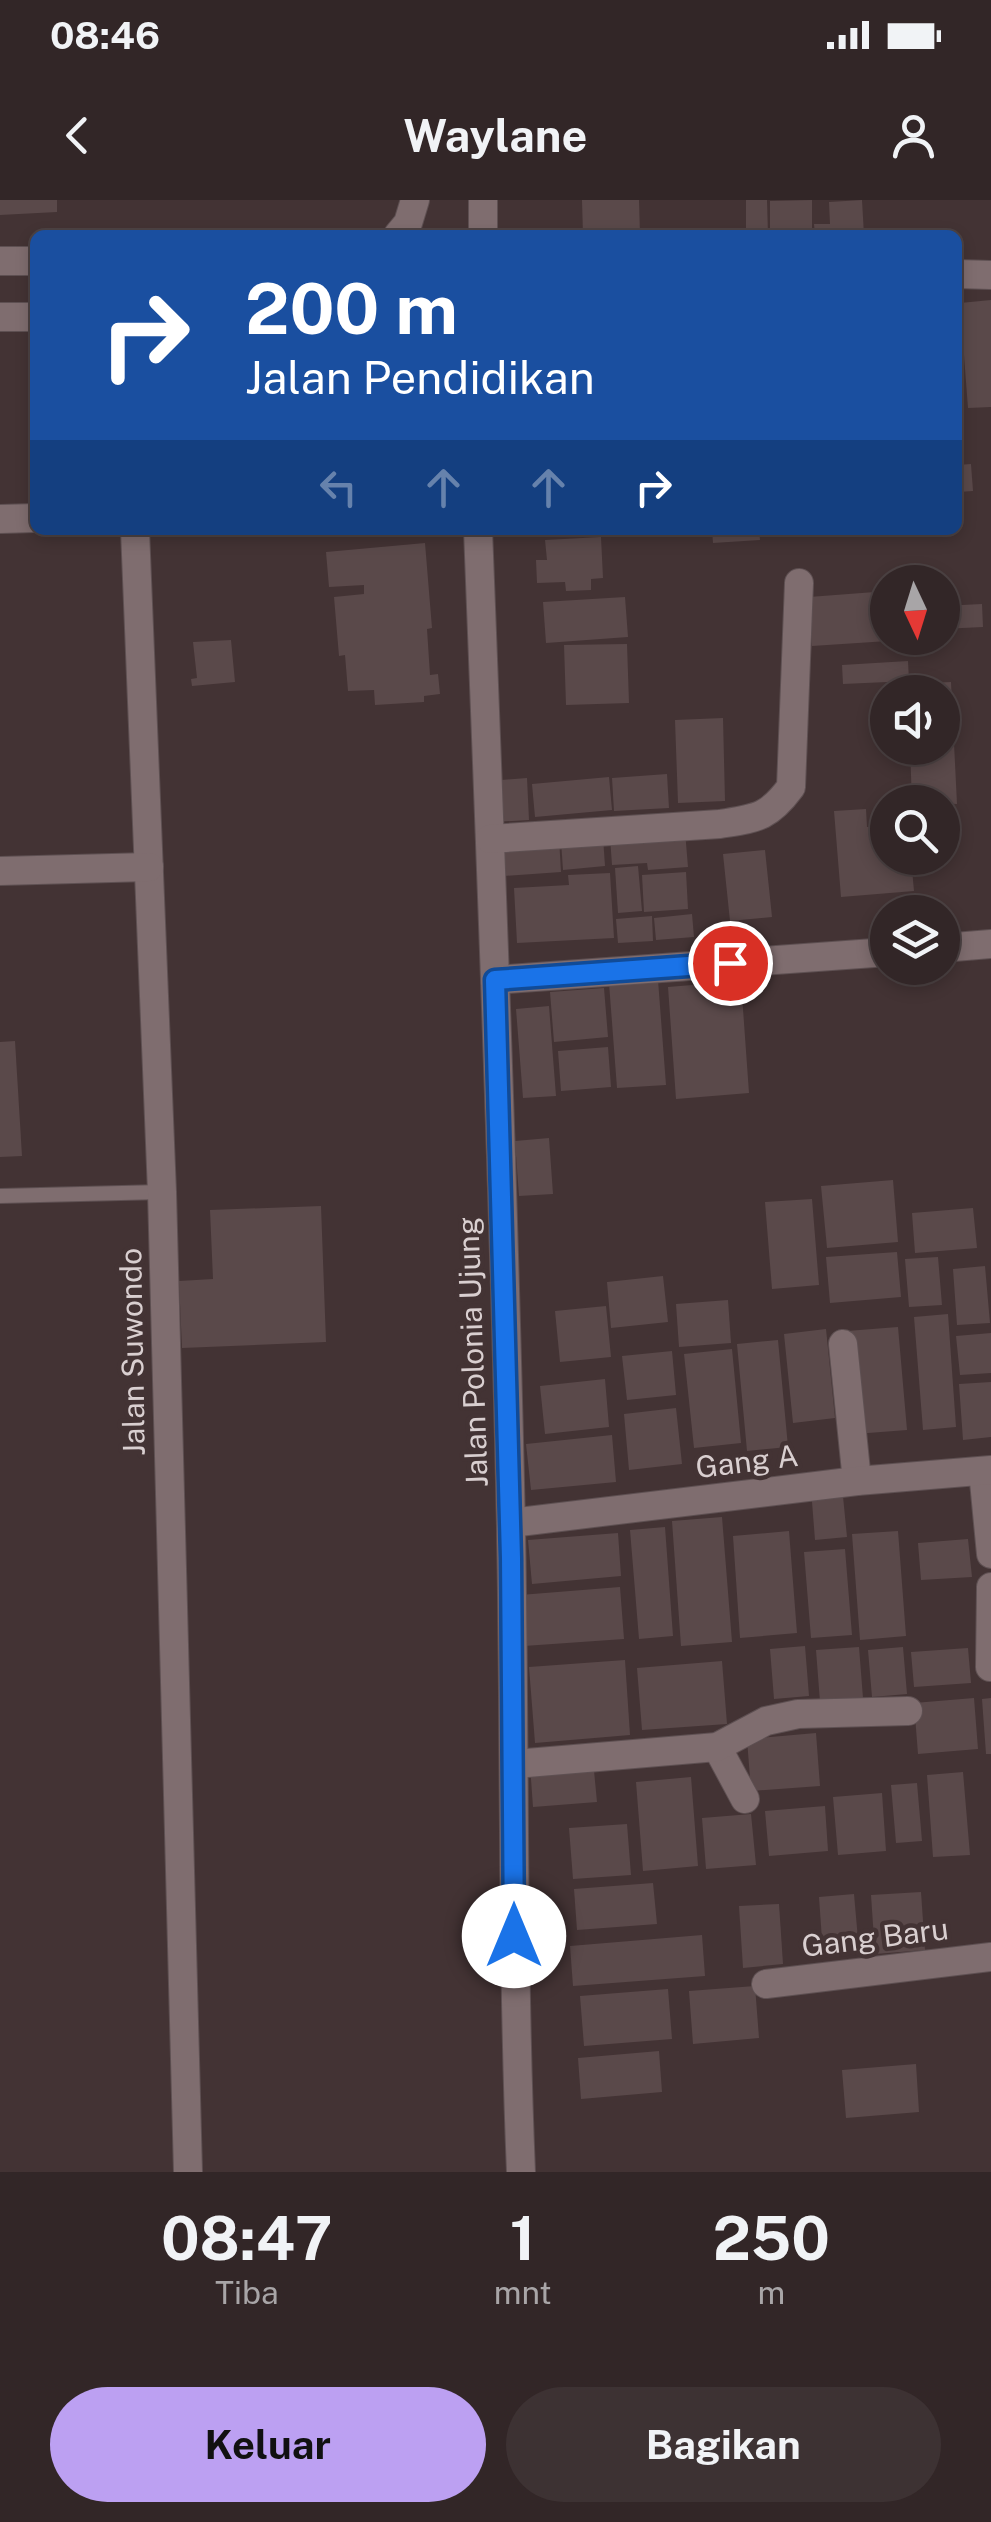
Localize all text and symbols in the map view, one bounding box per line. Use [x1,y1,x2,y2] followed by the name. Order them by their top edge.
[50,13,160,58] text: 08:46
[50,108,105,163] icon: back
[886,108,941,163] icon: person
[404,109,587,162] text: Waylane
[245,267,458,350] text: 200 m
[80,270,210,400] icon: right
[245,351,595,404] text: Jalan Pendidikan
[311,460,366,515] icon: left
[416,460,471,515] icon: ahead
[521,460,576,515] icon: ahead
[626,460,681,515] icon: right
[870,565,960,655] north arrow
[870,565,960,985] map controls
[870,675,960,765] button: sound
[870,785,960,875] button: search
[870,895,960,985] button: layers
[688,921,773,1006] pin
[703,936,758,991] icon: arrive
[449,1216,495,1488] street label: Jalan Polonia Ujung
[112,1248,152,1456] street label: Jalan Suwondo
[693,1437,800,1485] street label: Gang A
[462,1884,566,1988] position arrow
[799,1910,950,1964] street label: Gang Baru
[161,2203,333,2274] text: 08:47
[510,2203,536,2274] text: 1
[713,2203,830,2274] text: 250
[215,2274,279,2311] text: Tiba
[494,2274,552,2311] text: mnt
[757,2274,785,2311] text: m
[50,2387,486,2502] button: Keluar
[506,2387,941,2502] button: Bagikan

